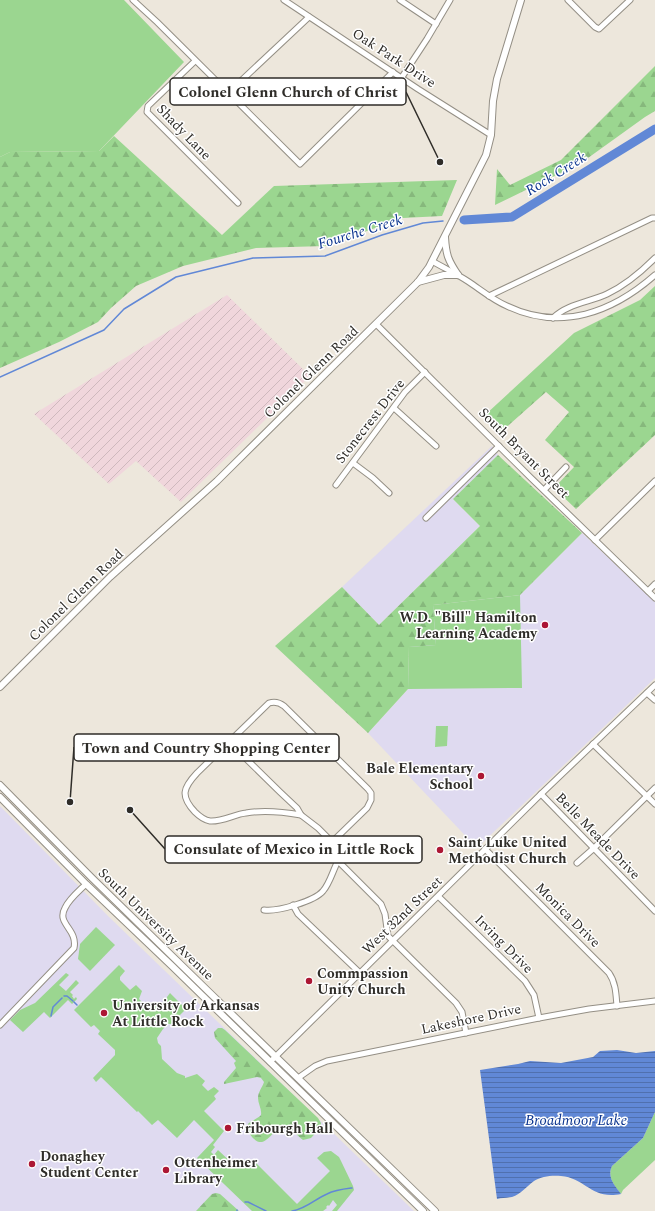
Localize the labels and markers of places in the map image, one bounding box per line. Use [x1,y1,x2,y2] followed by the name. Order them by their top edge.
[170,78,406,105] callout: Colonel Glenn Church of Christ
[399,607,538,644] place label: W.D. "Bill" Hamilton Learning Academy
[540,620,550,630] marker: W.D. "Bill" Hamilton Learning Academy
[74,734,339,761] callout: Town and Country Shopping Center
[366,758,474,795] place label: Bale Elementary School
[476,771,486,781] marker: Bale Elementary School
[448,832,567,869] place label: Saint Luke United Methodist Church
[165,836,422,863] callout: Consulate of Mexico in Little Rock
[435,845,445,855] marker: Saint Luke United Methodist Church
[317,963,409,1000] place label: Commpassion Unity Church
[304,976,314,986] marker: Commpassion Unity Church
[112,995,260,1032] place label: University of Arkansas At Little Rock
[99,1008,109,1018] marker: University of Arkansas At Little Rock
[236,1118,334,1139] place label: Fribourgh Hall
[223,1123,233,1133] marker: Fribourgh Hall
[40,1146,138,1183] place label: Donaghey Student Center
[174,1152,257,1189] place label: Ottenheimer Library
[27,1159,37,1169] marker: Donaghey Student Center
[161,1165,171,1175] marker: Ottenheimer Library

